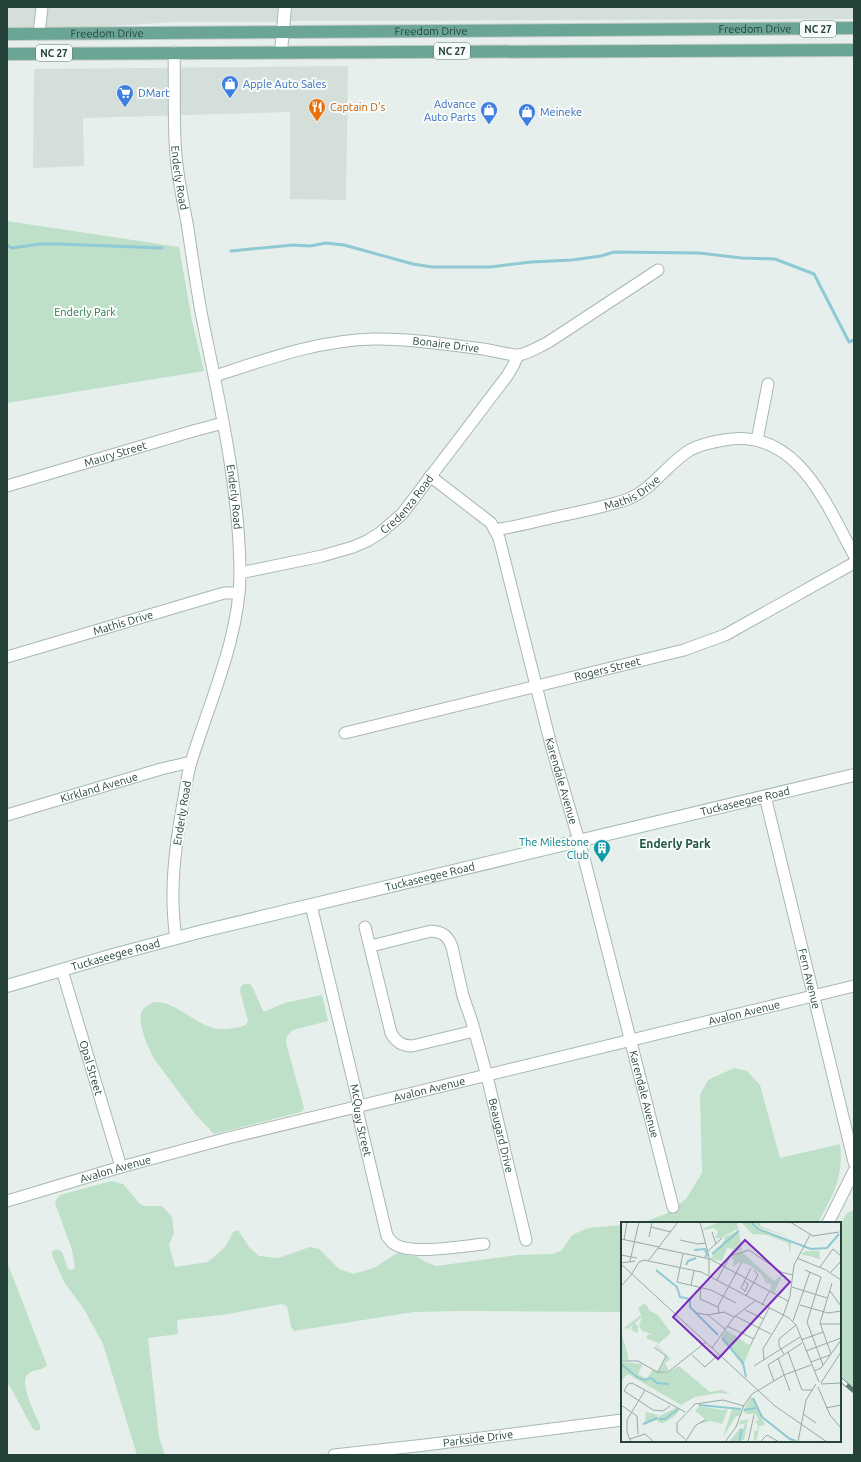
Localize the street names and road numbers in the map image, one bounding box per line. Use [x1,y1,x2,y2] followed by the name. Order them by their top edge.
[800,21,836,37] road number: NC 27
[718,22,791,35] street label: Freedom Drive
[395,25,467,37] street label: Freedom Drive
[71,27,143,40] street label: Freedom Drive
[434,43,470,59] road number: NC 27
[36,45,72,61] road number: NC 27
[169,145,190,211] street label: Enderly Road
[412,334,480,355] street label: Bonaire Drive
[83,439,149,469] street label: Maury Street
[225,464,244,530] street label: Enderly Road
[378,472,436,536] street label: Credenza Road
[603,473,662,512] street label: Mathis Drive
[92,608,154,637] street label: Mathis Drive
[573,655,642,683] street label: Rogers Street
[543,737,580,826] street label: Karendale Avenue
[59,770,139,805] street label: Kirkland Avenue
[171,780,193,846] street label: Enderly Road
[699,785,791,818] street label: Tuckaseegee Road
[384,860,476,893] street label: Tuckaseegee Road
[70,937,161,973] street label: Tuckaseegee Road
[796,947,823,1010] street label: Fern Avenue
[707,998,781,1027] street label: Avalon Avenue
[77,1039,105,1097] street label: Opal Street
[627,1049,661,1139] street label: Karendale Avenue
[392,1075,466,1104] street label: Avalon Avenue
[348,1083,374,1158] street label: McQuay Street
[486,1097,516,1174] street label: Beaugard Drive
[78,1153,152,1185] street label: Avalon Avenue
[442,1428,514,1449] street label: Parkside Drive

